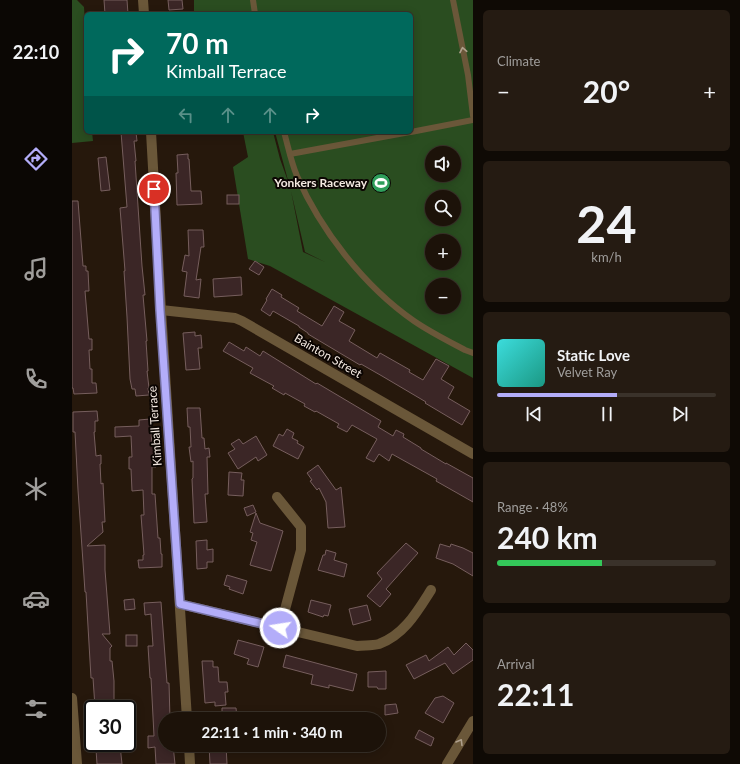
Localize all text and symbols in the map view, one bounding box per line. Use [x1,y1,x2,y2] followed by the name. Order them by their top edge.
[166,26,229,60] text: 70 m
[100,28,152,80] icon: right
[13,41,59,63] text: 22:10
[459,47,467,53] one-way arrow
[497,53,540,69] text: Climate
[166,60,286,82] text: Kimball Terrace
[583,73,630,109] text: 20°
[497,78,510,105] text: −
[703,78,716,105] text: +
[175,104,197,126] icon: left
[217,104,239,126] icon: ahead
[259,104,281,126] icon: ahead
[301,104,323,126] icon: right
[22,145,50,173] icon: directions
[425,146,461,314] map controls
[425,146,461,182] button: sound
[137,172,171,206] pin
[370,172,392,194] sports icon: Yonkers Raceway
[273,175,368,190] place label: Yonkers Raceway
[143,178,165,200] icon: arrive
[425,190,461,226] button: search
[576,192,637,254] text: 24
[425,234,461,270] button: +
[591,249,622,265] text: km/h
[22,255,50,283] icon: music
[425,278,461,314] button: −
[292,330,365,381] street label: Bainton Street
[557,346,630,364] text: Static Love
[557,364,617,380] text: Velvet Ray
[22,365,50,393] icon: phone
[144,385,165,467] street label: Kimball Terrace
[523,403,545,425] icon: previous
[596,403,618,425] icon: pause
[669,403,691,425] icon: next
[22,475,50,503] icon: climate
[497,499,568,515] text: Range · 48%
[497,519,598,555] text: 240 km
[22,585,50,613] icon: car
[259,607,301,649] position arrow
[497,656,534,672] text: Arrival
[497,676,574,712] text: 22:11
[22,695,50,723] icon: filters
[84,700,136,752] speed limit sign: 30
[202,723,342,741] text: 22:11 · 1 min · 340 m
[455,739,463,746] one-way arrow

